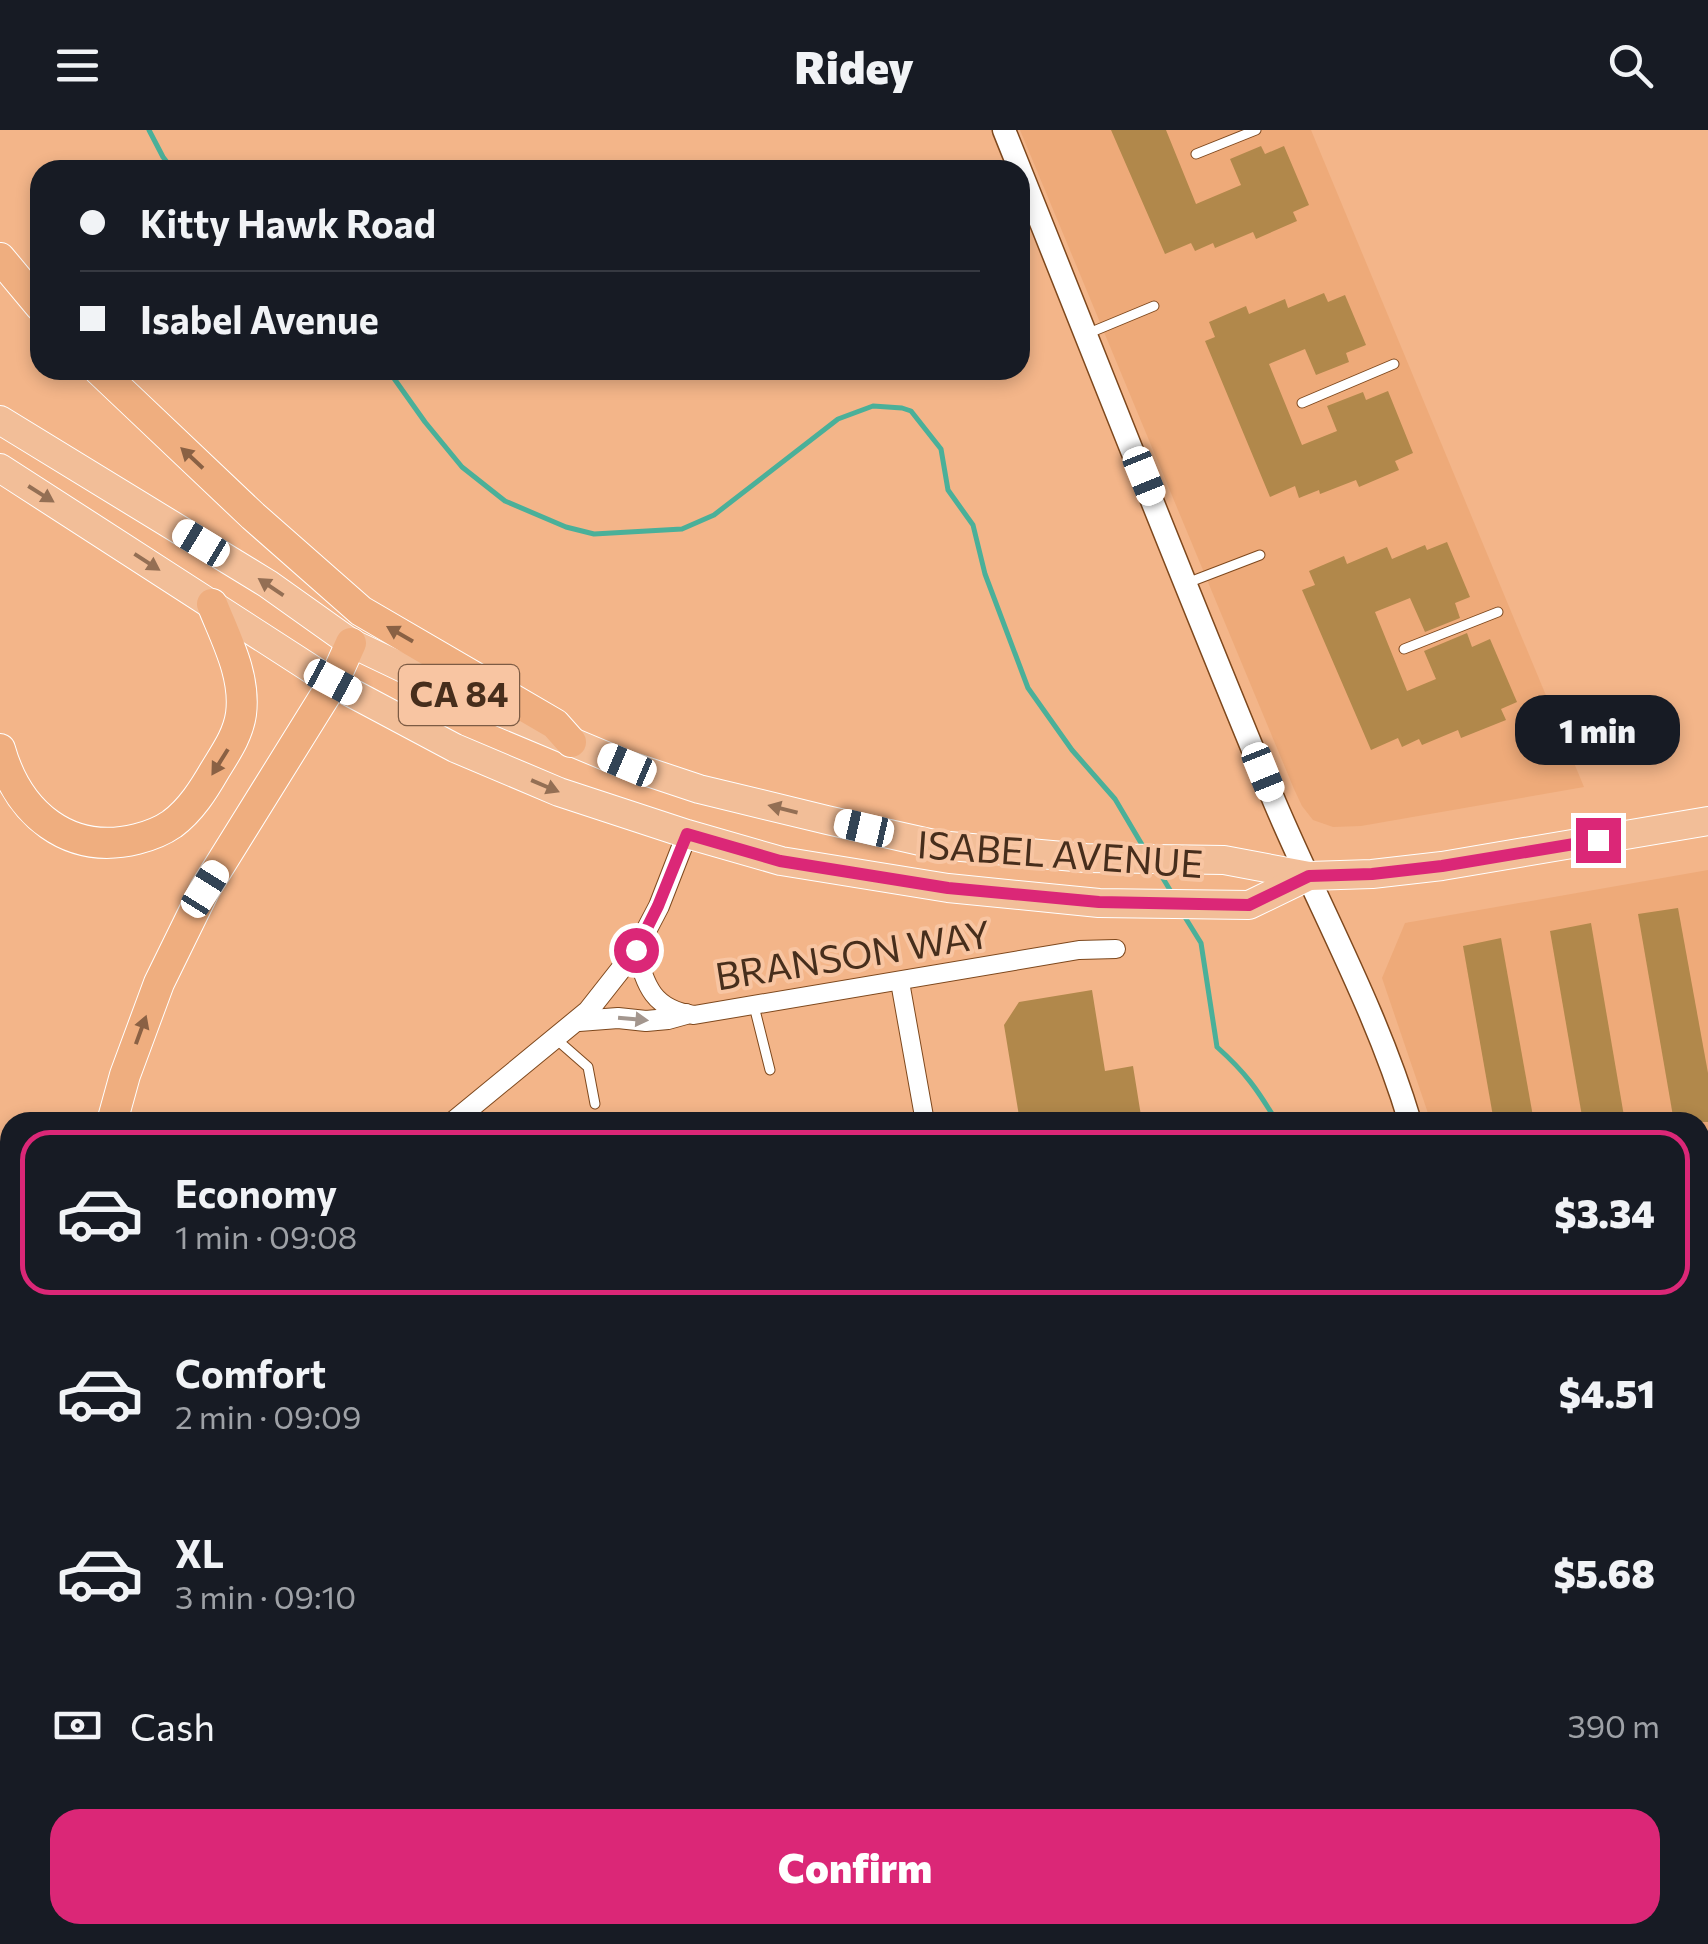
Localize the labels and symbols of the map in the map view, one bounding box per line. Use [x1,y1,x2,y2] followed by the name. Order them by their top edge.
[1119,443,1169,509] car
[180,447,204,470] one-way arrow
[27,485,55,502] one-way arrow
[168,515,234,571] car
[133,552,161,570] one-way arrow
[258,578,285,596] one-way arrow
[386,626,415,643] one-way arrow
[299,655,367,709] car
[399,665,519,725] road number: CA 84
[1516,695,1680,765] callout: 1 min
[594,739,660,791] car
[1238,739,1288,805] car
[212,748,229,776] one-way arrow
[530,778,560,794] one-way arrow
[767,801,798,817] one-way arrow
[831,807,897,849] car
[1576,818,1621,863] route end
[916,819,1205,886] street label: ISABEL AVENUE
[176,856,234,922] car
[712,909,993,998] street label: BRANSON WAY
[614,928,659,973] route start
[617,1012,649,1028] one-way arrow
[134,1014,149,1044] one-way arrow

